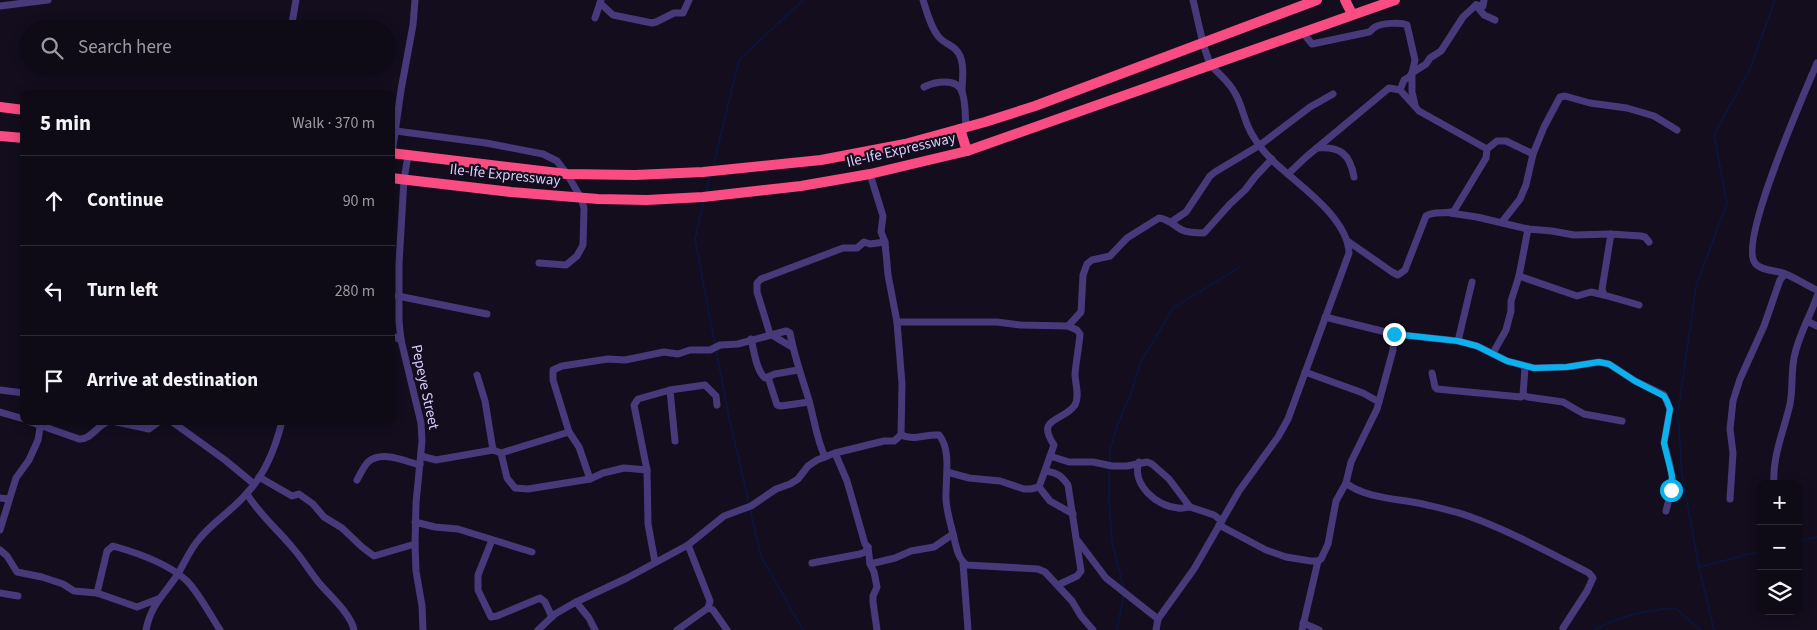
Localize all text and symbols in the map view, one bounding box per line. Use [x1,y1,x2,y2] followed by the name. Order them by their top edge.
[20,20,395,75] search box
[38,34,66,62] icon: search
[78,34,172,61] text: Search here
[40,108,91,138] text: 5 min
[292,112,375,134] text: Walk · 370 m
[844,127,958,173] street label: Ile-Ife Expressway
[449,159,561,191] street label: Ile-Ife Expressway
[40,187,68,215] icon: ahead
[87,187,164,214] text: Continue
[343,190,375,212] text: 90 m
[40,277,68,305] icon: left
[87,277,158,304] text: Turn left
[335,280,375,302] text: 280 m
[1383,323,1406,346] route end
[406,343,444,431] street label: Pepeye Street
[40,367,68,395] icon: arrive
[87,367,258,394] text: Arrive at destination
[1660,479,1683,502] route start
[1757,480,1802,615] map controls
[1757,480,1802,525] button: +
[1757,525,1802,570] button: −
[1757,570,1802,615] button: layers

